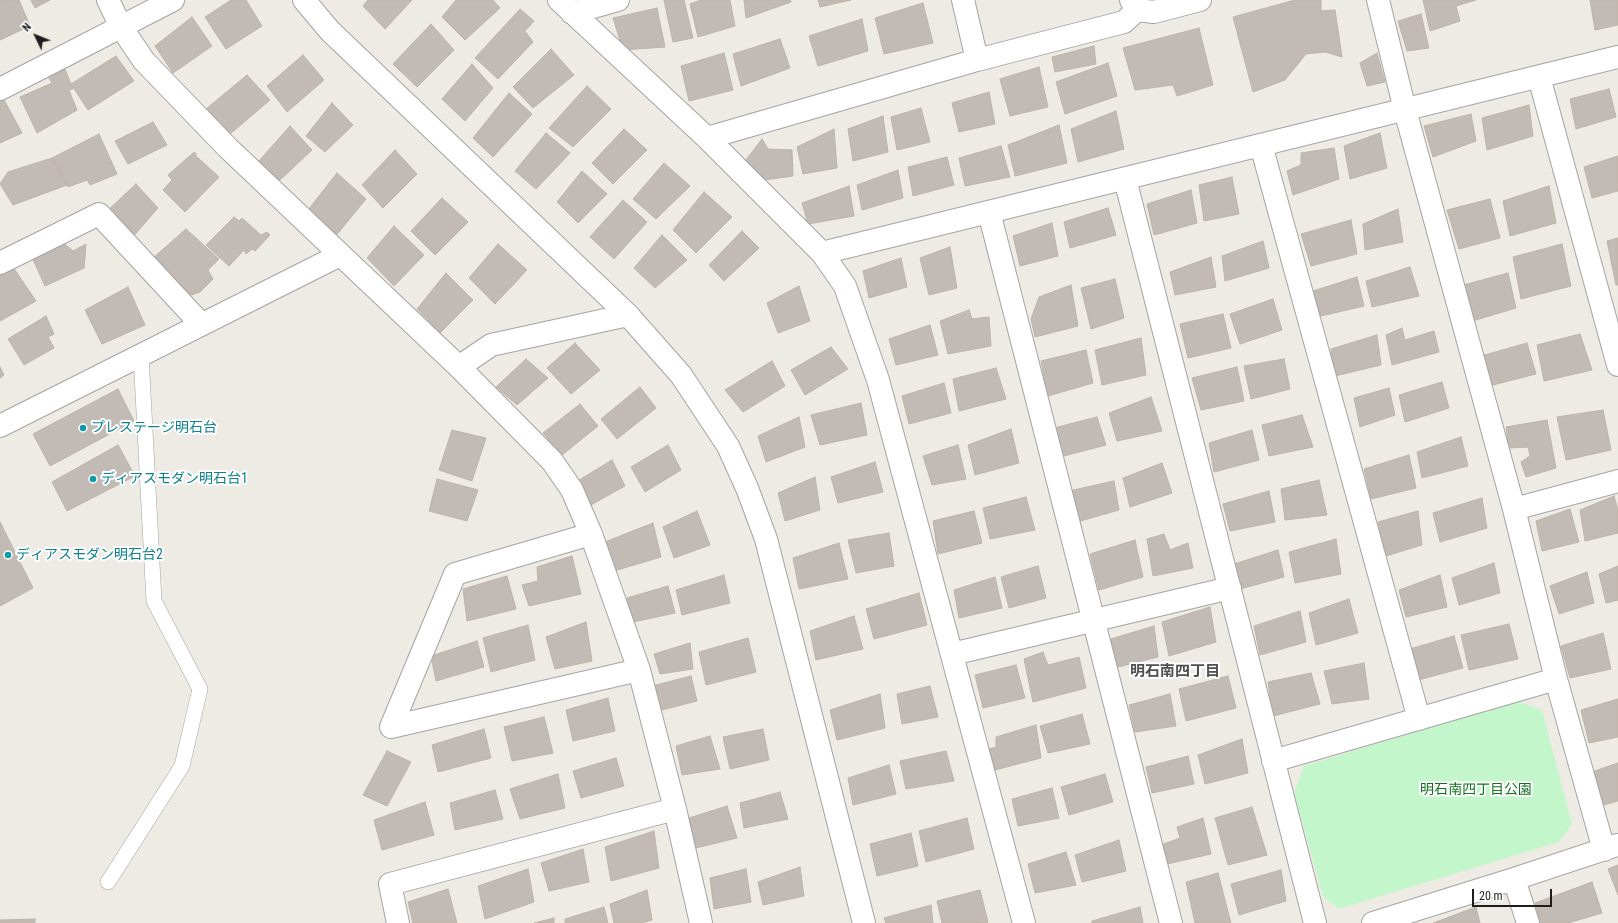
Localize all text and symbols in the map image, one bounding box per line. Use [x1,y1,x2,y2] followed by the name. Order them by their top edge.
[16,16,56,56] north arrow
[20,21,34,34] text: N
[91,420,217,436] place label: プレステージ明石台
[78,423,88,433] marker: プレステージ明石台
[101,471,248,487] place label: ディアスモダン明石台1
[88,474,98,484] marker: ディアスモダン明石台1
[16,547,163,563] place label: ディアスモダン明石台2
[3,550,13,560] marker: ディアスモダン明石台2
[1130,663,1220,681] district label: 明石南四丁目
[1420,782,1532,798] park label: 明石南四丁目公園
[1474,881,1554,907] scale bar
[1479,889,1503,903] text: 20 m

